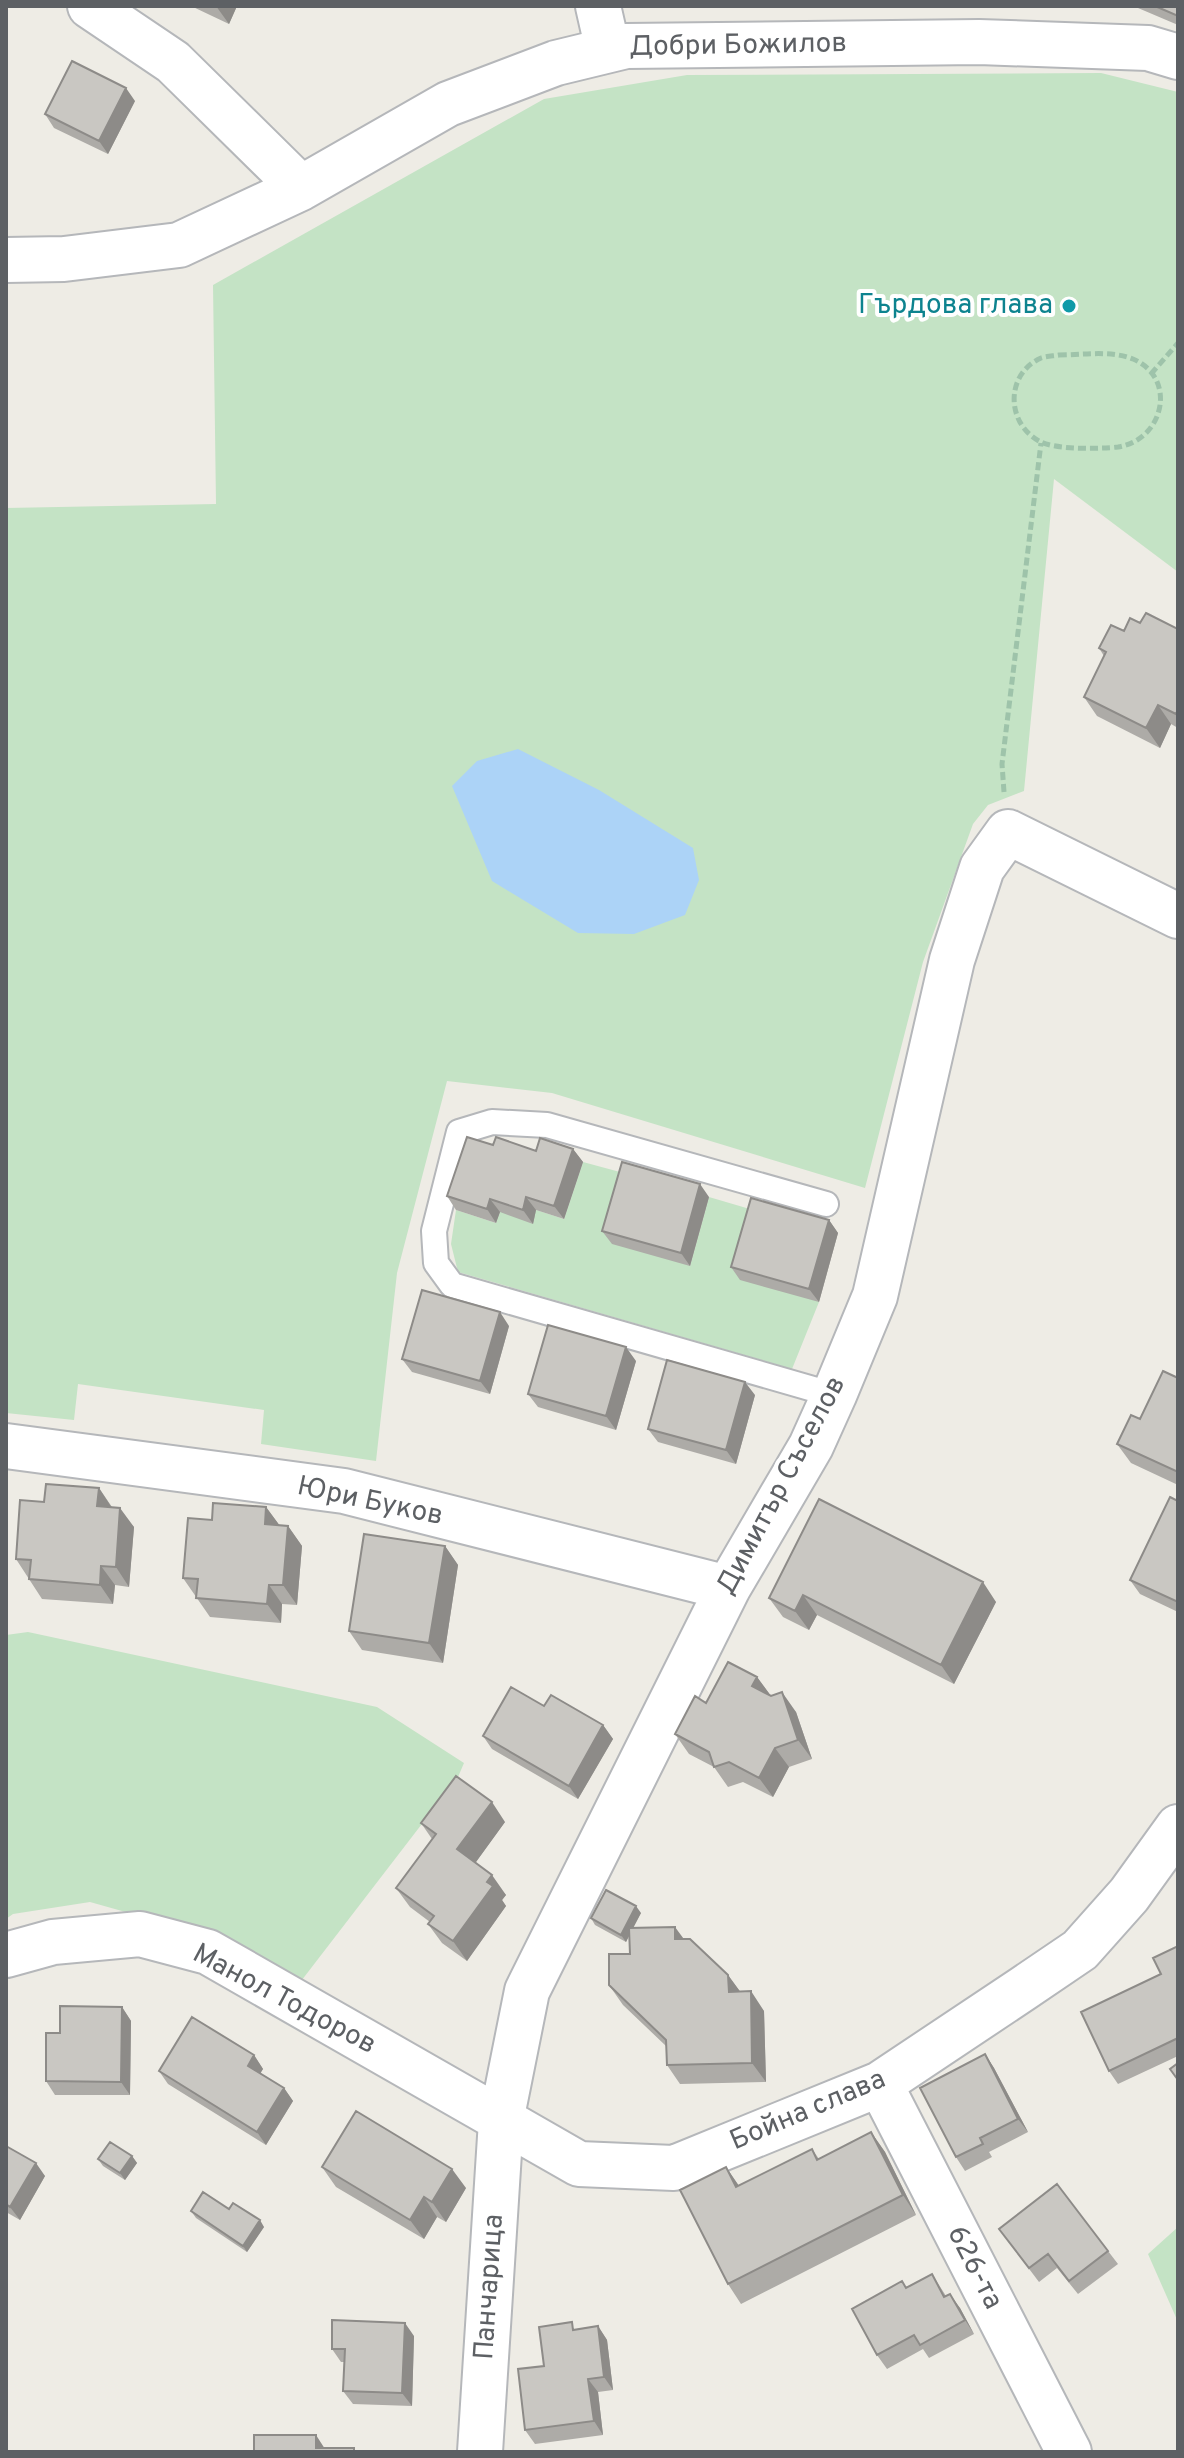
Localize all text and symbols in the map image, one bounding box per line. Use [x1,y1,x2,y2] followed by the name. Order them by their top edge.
[629,26,847,66] street label: Добри Божилов
[858,288,1053,324] place label: Гърдова глава
[1060,297,1078,315] marker: Гърдова глава
[709,1370,855,1602] street label: Димитър Съселов
[294,1469,446,1535] street label: Юри Буков
[186,1936,382,2064] street label: Манол Тодоров
[725,2062,891,2160] street label: Бойна слава
[467,2213,513,2361] street label: Панчарица
[938,2220,1010,2316] street label: 626-та

